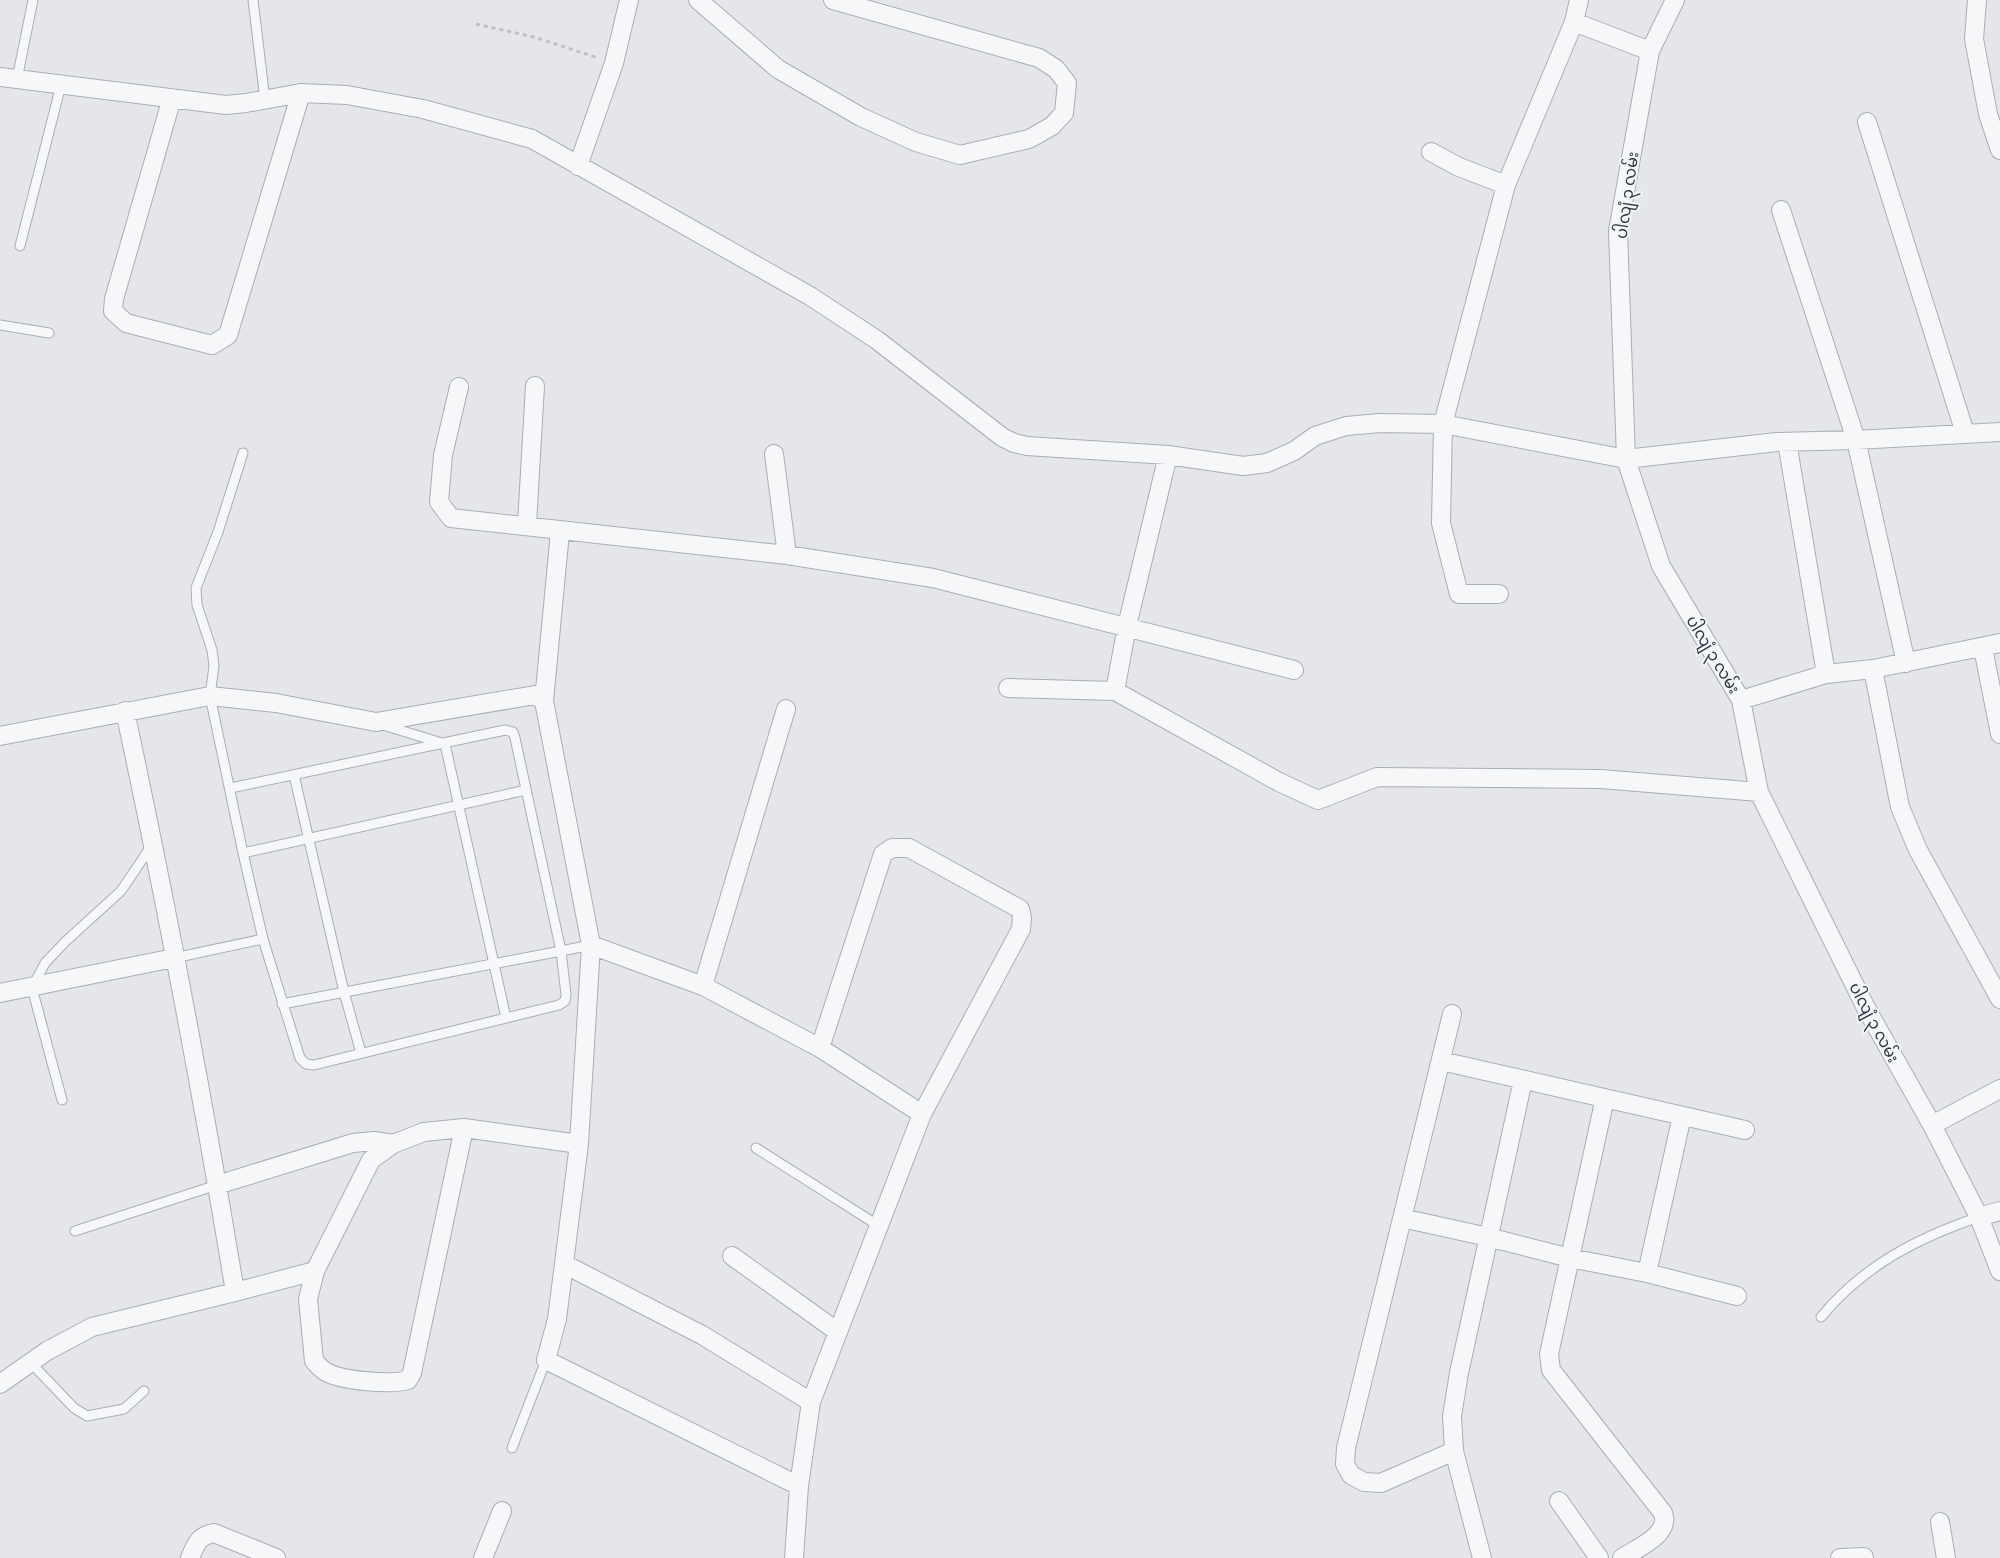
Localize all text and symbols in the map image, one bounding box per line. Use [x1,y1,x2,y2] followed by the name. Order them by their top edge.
[1609,150,1646,241] street label: ပါလျံ ၃ လမ်း
[1679,611,1746,699] street label: ပါလျံ ၃ လမ်း
[1842,978,1905,1068] street label: ပါလျံ ၃ လမ်း

